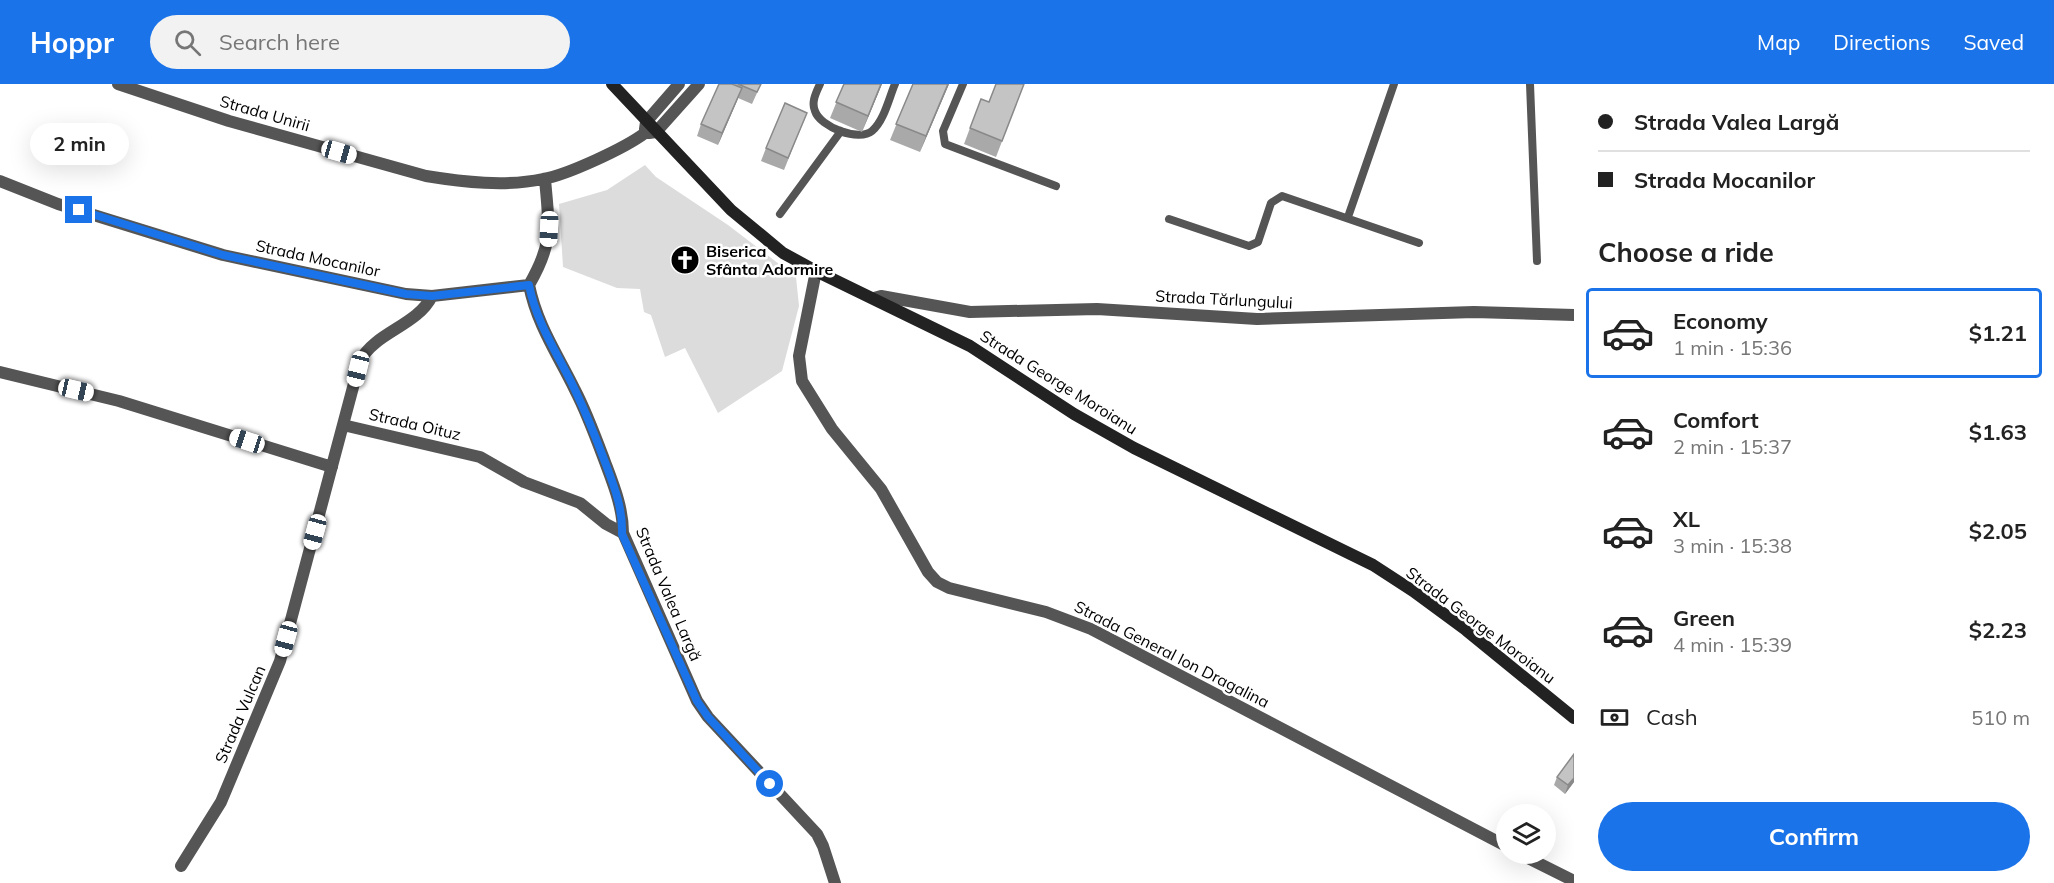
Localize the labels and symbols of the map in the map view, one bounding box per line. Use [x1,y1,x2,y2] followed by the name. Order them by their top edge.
[218,91,312,135] street label: Strada Unirii
[29,123,128,165] callout: 2 min
[319,138,359,166] car
[65,196,92,223] route end
[539,211,559,247] car
[254,235,382,281] street label: Strada Mocanilor
[706,241,833,279] place label: Biserica Sfânta Adormire
[669,244,701,276] church icon: Biserica Sfânta Adormire
[1155,285,1293,313] street label: Strada Tărlungului
[977,325,1141,439] street label: Strada George Moroianu
[345,349,371,389] car
[56,377,96,403] car
[367,404,463,444] street label: Strada Oituz
[227,427,267,455] car
[302,512,328,552] car
[632,524,706,664] street label: Strada Valea Largă
[1402,562,1560,688] street label: Strada George Moroianu
[1071,596,1273,712] street label: Strada General Ion Dragalina
[273,619,299,659] car
[210,662,270,766] street label: Strada Vulcan
[756,770,783,797] route start

